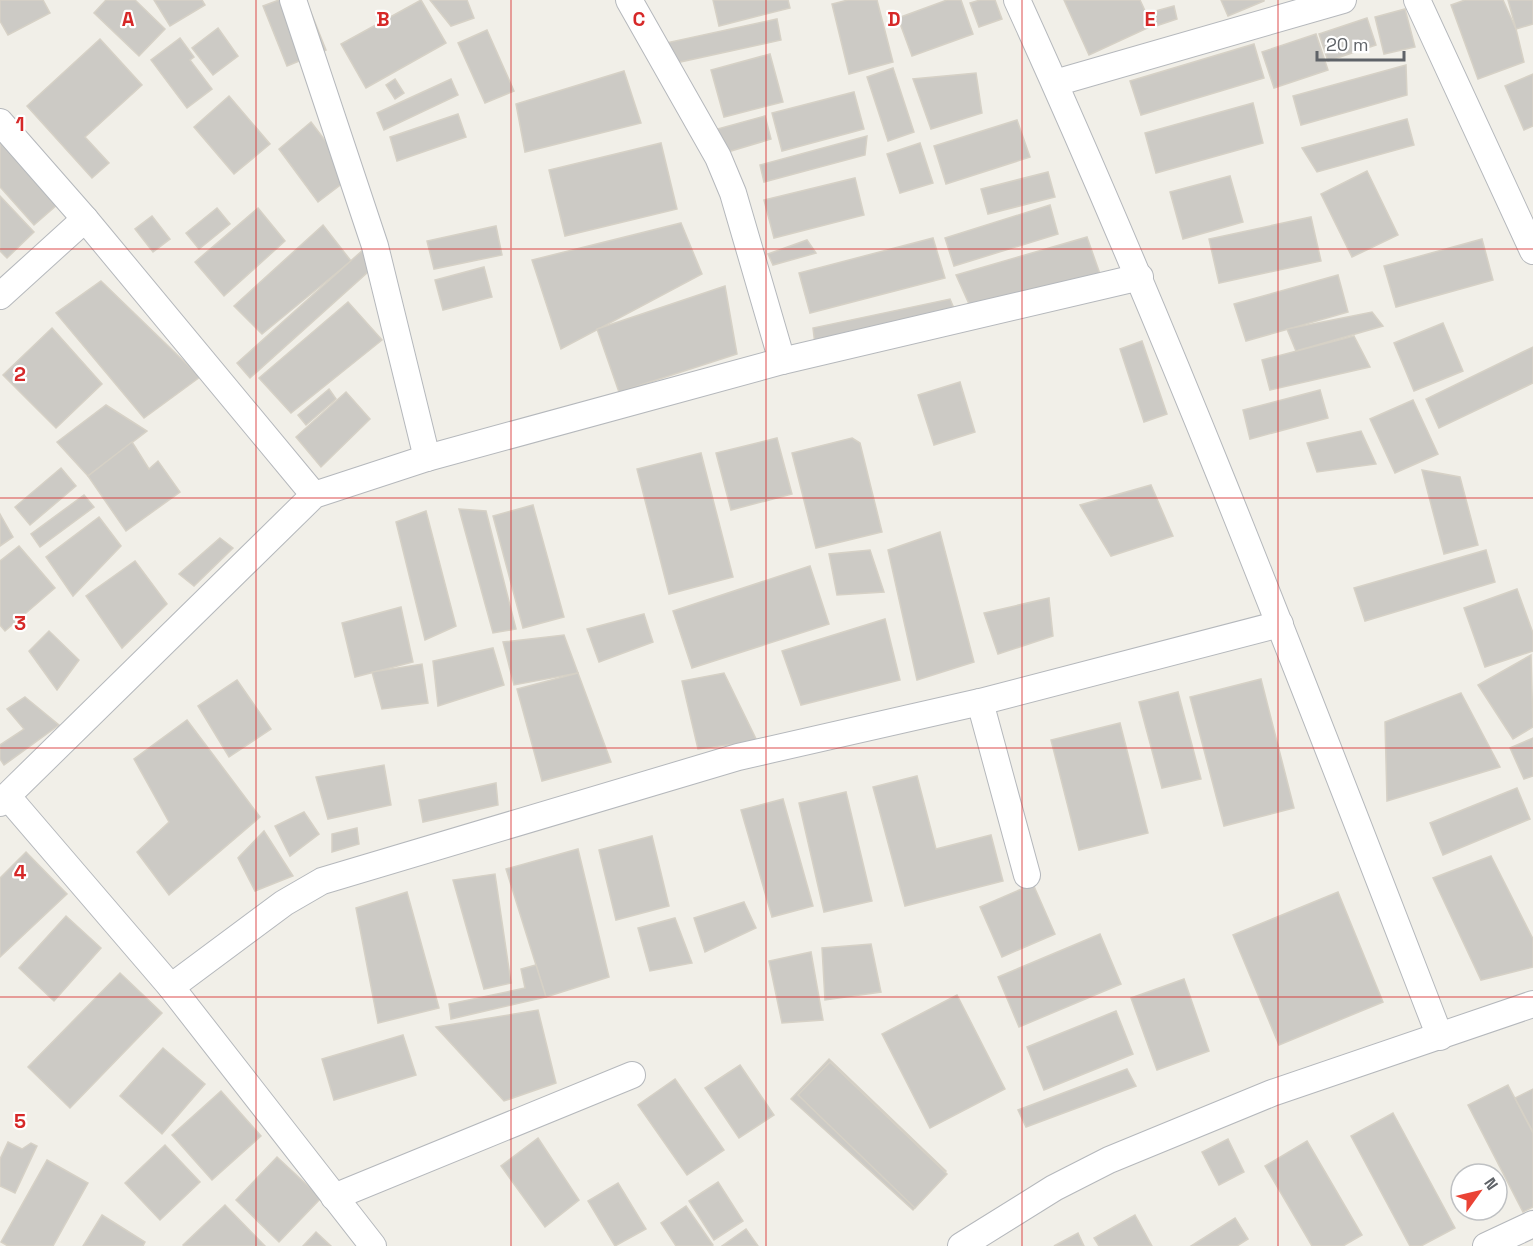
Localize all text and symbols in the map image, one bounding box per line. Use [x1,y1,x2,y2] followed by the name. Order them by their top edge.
[122,6,135,32] text: A
[376,6,390,32] text: B
[633,6,646,32] text: C
[887,6,901,32] text: D
[1144,6,1156,32] text: E
[1317,24,1404,62] scale bar
[1326,33,1369,56] text: 20 m
[15,111,25,137] text: 1
[14,361,26,387] text: 2
[14,610,26,636] text: 3
[14,859,27,885] text: 4
[14,1108,26,1134] text: 5
[1449,1162,1509,1222] north arrow
[1479,1174,1503,1194] text: N

